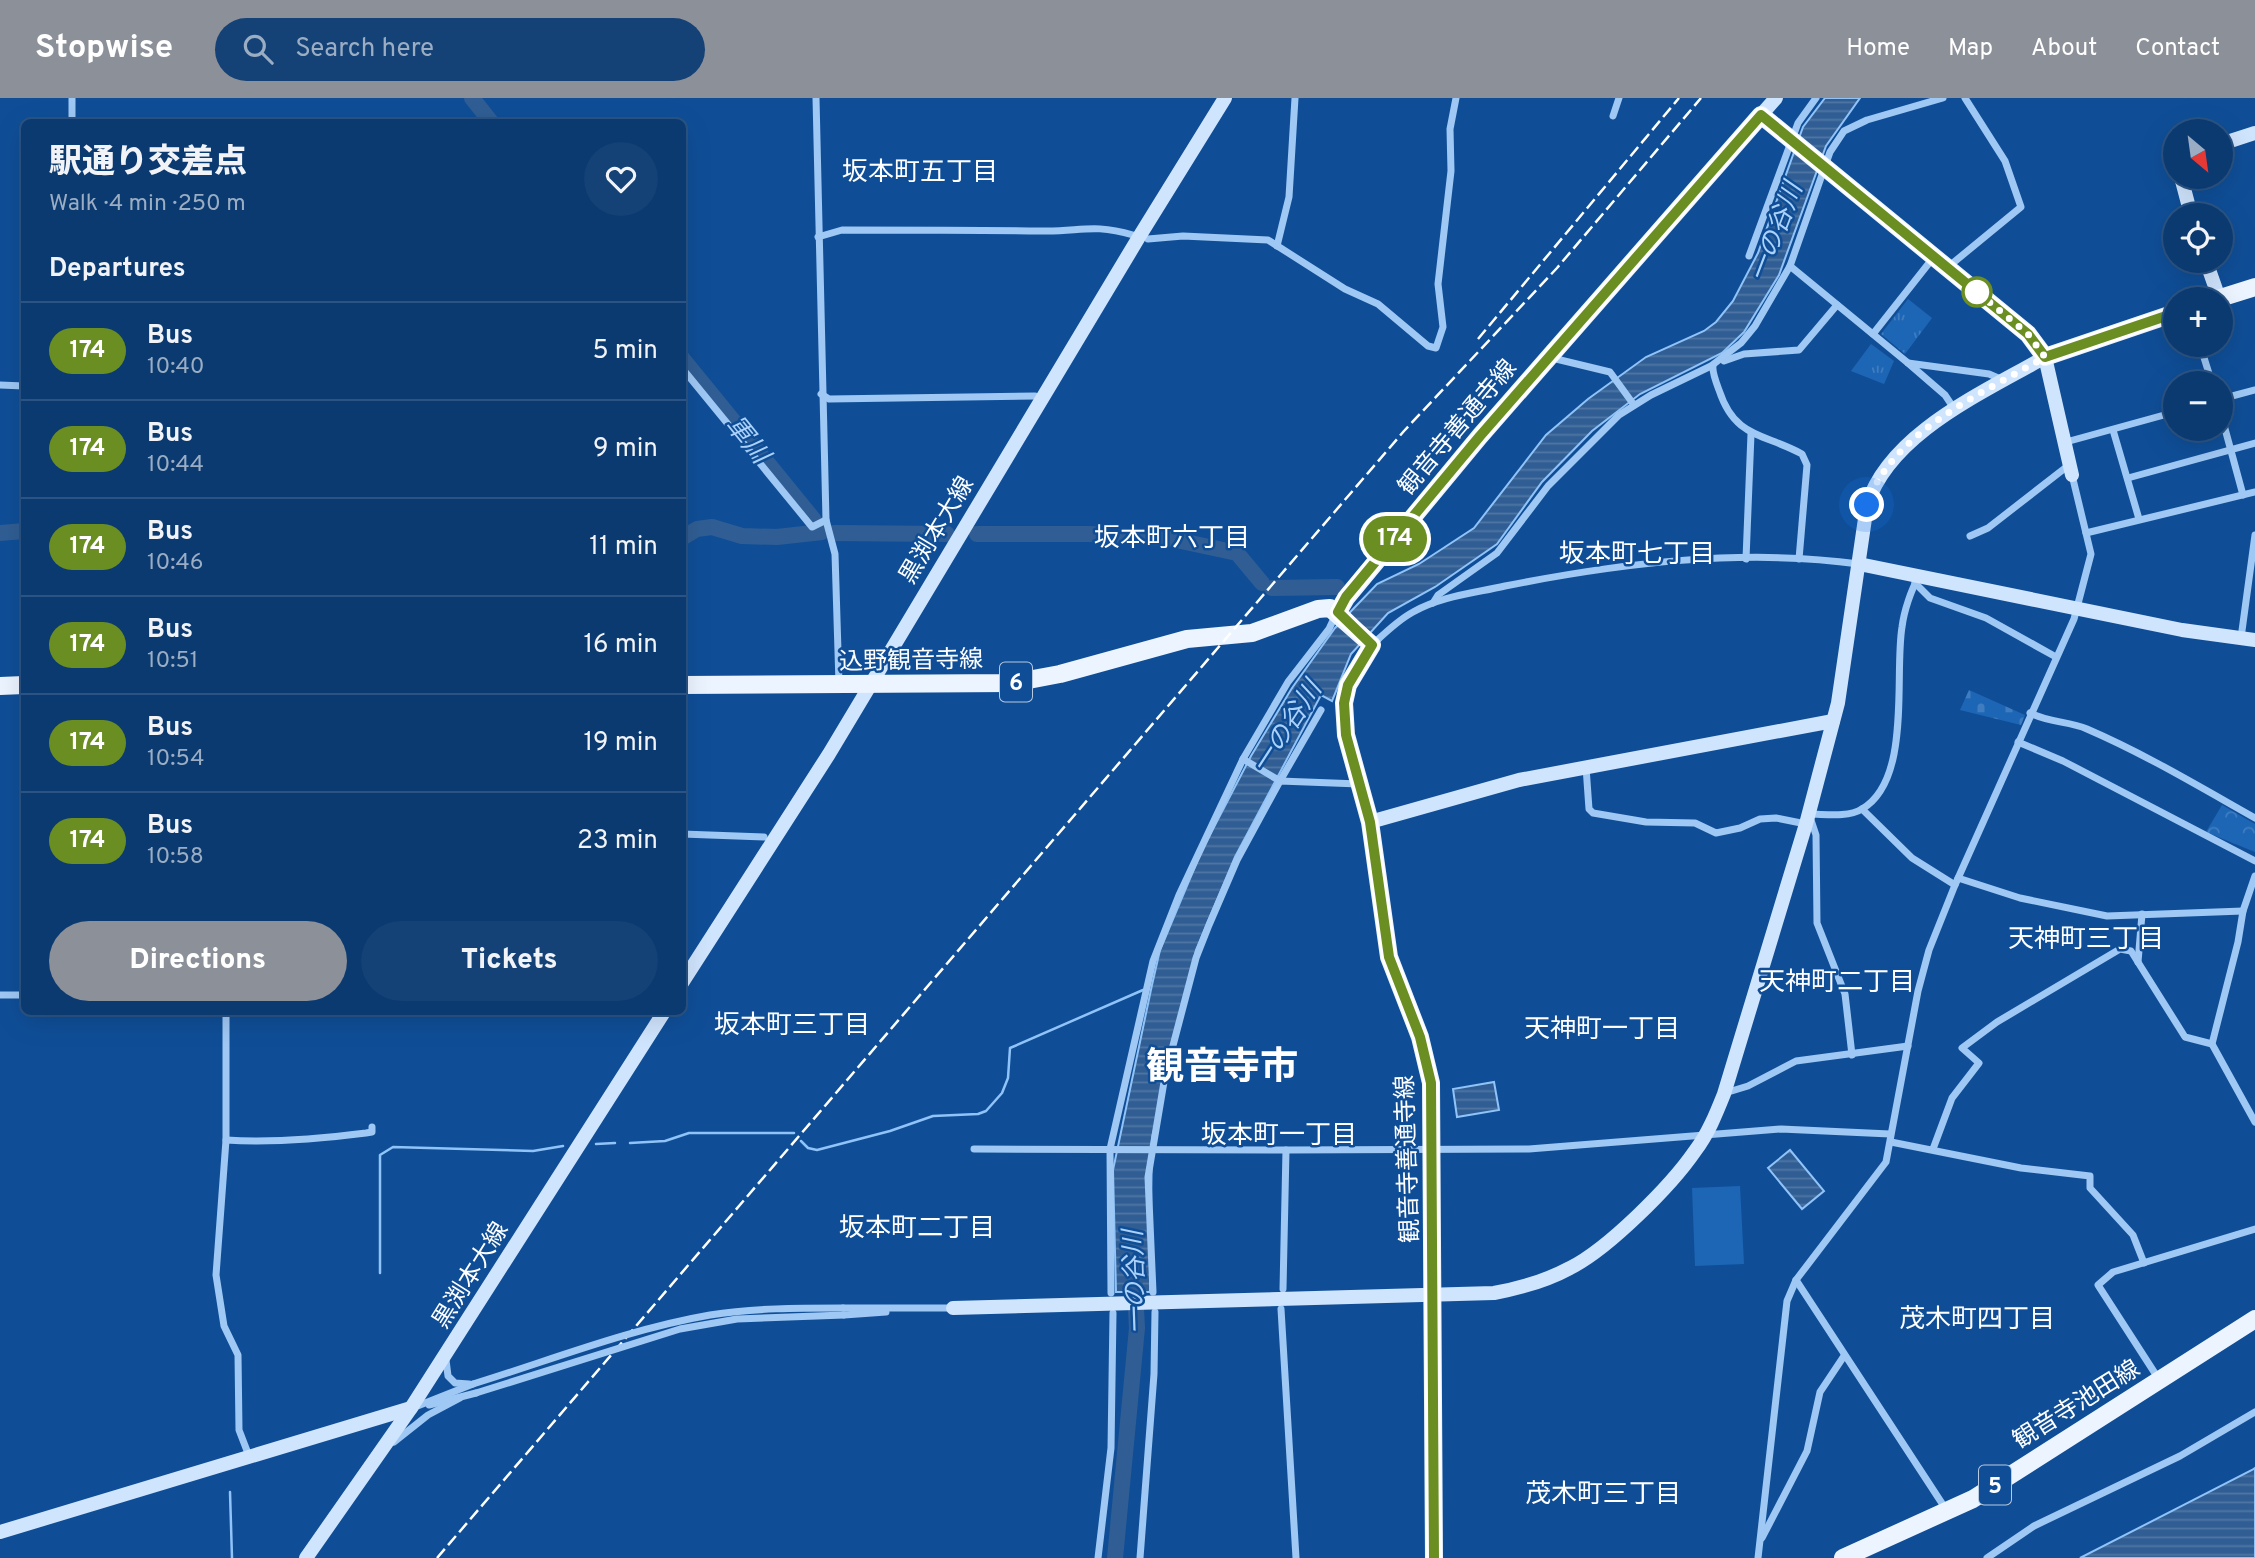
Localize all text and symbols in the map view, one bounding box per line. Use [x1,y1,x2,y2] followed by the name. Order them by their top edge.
[215,18,705,81] search box
[35,28,173,70] text: Stopwise
[239,30,277,68] icon: search
[295,33,434,66] text: Search here
[1846,34,1910,64] text: Home
[1948,34,1993,64] text: Map
[2031,34,2097,64] text: About
[2135,34,2220,64] text: Contact
[2163,119,2233,189] north arrow
[2163,119,2233,441] map controls
[584,142,658,216] button: heart
[49,143,247,185] text: 駅通り交差点
[842,157,998,190] district label: 坂本町五丁目
[1743,176,1812,287] water label: 一の谷川
[49,190,246,219] text: Walk · 4 min · 250 m
[2163,203,2233,273] button: locate
[49,253,186,286] text: Departures
[1962,277,1992,307] unlabelled marker
[2163,287,2233,357] button: +
[147,320,193,353] text: Bus
[592,335,658,368] text: 5 min
[70,336,105,366] text: 174
[147,353,205,382] text: 10:40
[1393,354,1524,502] street label: 観音寺善通寺線
[2163,371,2233,441] button: −
[717,410,777,473] water label: 軍川
[147,418,193,451] text: Bus
[593,433,658,466] text: 9 min
[70,434,105,464] text: 174
[147,451,204,480] text: 10:44
[894,472,981,590] street label: 黒渕本大線
[1849,487,1884,522] your location
[147,516,193,549] text: Bus
[1355,516,1435,562] line badge: 174
[1094,523,1250,556] district label: 坂本町六丁目
[1377,524,1413,554] text: 174
[589,531,658,564] text: 11 min
[70,532,105,562] text: 174
[1559,539,1715,572] district label: 坂本町七丁目
[147,549,204,578] text: 10:46
[147,614,193,647] text: Bus
[583,629,658,662] text: 16 min
[70,630,105,660] text: 174
[839,646,983,678] street label: 込野観音寺線
[147,647,198,676] text: 10:51
[1000,662,1032,702] road number: 6
[1246,673,1332,781] water label: 一の谷川
[147,712,193,745] text: Bus
[583,727,658,760] text: 19 min
[70,728,105,758] text: 174
[147,745,205,774] text: 10:54
[147,810,193,843] text: Bus
[577,825,658,858] text: 23 min
[70,826,105,856] text: 174
[147,843,204,872] text: 10:58
[49,921,347,1001] button: Directions
[361,921,658,1001] button: Tickets
[2008,924,2164,957] district label: 天神町三丁目
[1759,967,1915,1000] district label: 天神町二丁目
[714,1010,870,1043] district label: 坂本町三丁目
[1524,1014,1680,1047] district label: 天神町一丁目
[1146,1045,1298,1094] district label: 観音寺市
[1391,1074,1427,1243] street label: 観音寺善通寺線
[1201,1120,1357,1153] district label: 坂本町一丁目
[839,1213,995,1246] district label: 坂本町二丁目
[427,1217,516,1335] street label: 黒渕本大線
[1118,1226,1155,1334] water label: 一の谷川
[1899,1304,2055,1337] district label: 茂木町四丁目
[2008,1355,2146,1457] street label: 観音寺池田線
[1979,1466,2011,1504] road number: 5
[1525,1479,1681,1512] district label: 茂木町三丁目

